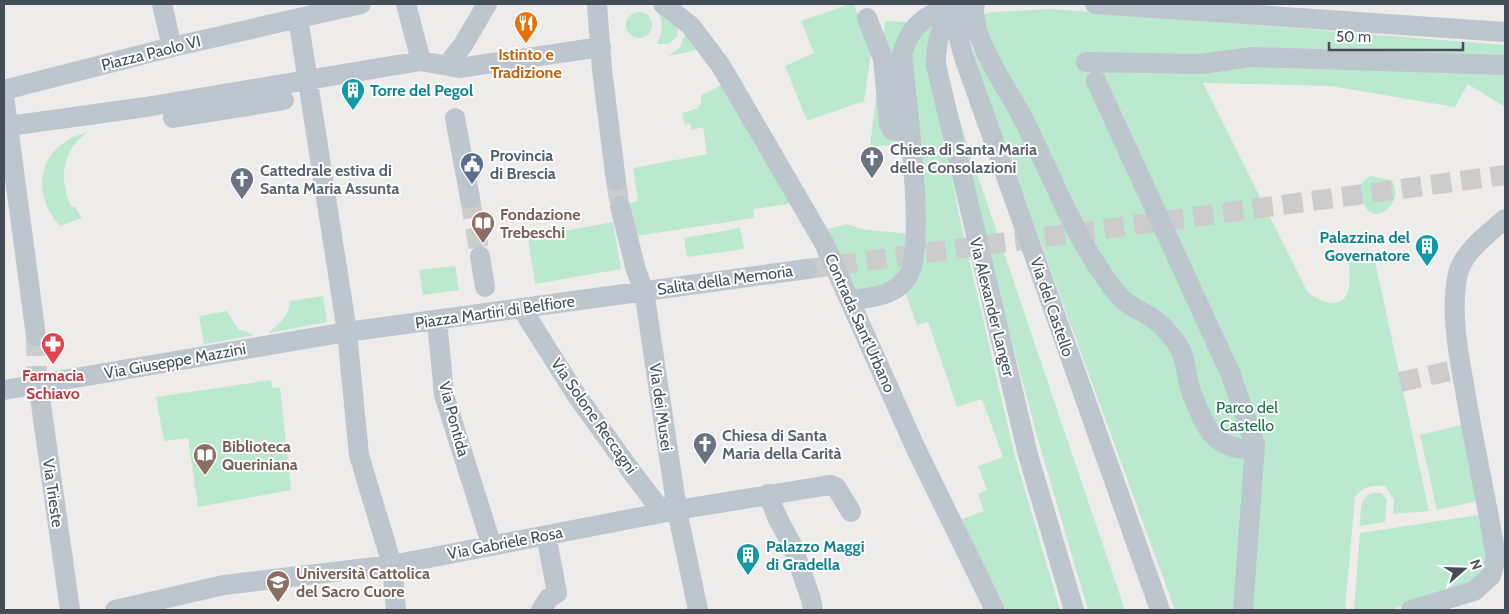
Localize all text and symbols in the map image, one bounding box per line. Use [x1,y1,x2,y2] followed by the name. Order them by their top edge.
[513,10,539,44] restaurant icon: Istinto e Tradizione
[1329,20,1463,52] scale bar
[1336,28,1371,46] text: 50 m
[99,31,203,75] street label: Piazza Paolo VI
[490,45,562,82] place label: Istinto e Tradizione
[340,77,366,111] building icon: Torre del Pegol
[370,81,473,100] place label: Torre del Pegol
[890,140,1037,177] place label: Chiesa di Santa Maria delle Consolazioni
[859,145,885,179] church icon: Chiesa di Santa Maria delle Consolazioni
[490,146,556,183] place label: Provincia di Brescia
[459,151,485,185] public building icon: Provincia di Brescia
[260,161,400,198] place label: Cattedrale estiva di Santa Maria Assunta
[229,166,255,200] church icon: Cattedrale estiva di Santa Maria Assunta
[500,205,580,242] place label: Fondazione Trebeschi
[470,210,496,244] library icon: Fondazione Trebeschi
[1320,228,1410,265] place label: Palazzina del Governatore
[1414,233,1440,267] building icon: Palazzina del Governatore
[966,236,1019,379] street label: Via Alexander Langer
[821,251,899,396] street label: Contrada Sant'Urbano
[1026,255,1078,359] street label: Via del Castello
[656,261,794,299] street label: Salita della Memoria
[414,291,576,333] street label: Piazza Martiri di Belfiore
[40,331,66,365] pharmacy icon: Farmacia Schiavo
[103,339,247,383] street label: Via Giuseppe Mazzini
[547,355,641,477] street label: Via Solone Reccagni
[645,362,677,452] street label: Via dei Musei
[22,366,84,403] place label: Farmacia Schiavo
[435,379,473,459] street label: Via Pontida
[1216,398,1278,435] park label: Parco del Castello
[722,426,842,463] place label: Chiesa di Santa Maria della Carità
[692,431,718,465] church icon: Chiesa di Santa Maria della Carità
[222,437,298,474] place label: Biblioteca Queriniana
[192,442,218,476] library icon: Biblioteca Queriniana
[39,457,67,529] street label: Via Trieste
[446,522,565,563] street label: Via Gabriele Rosa
[766,537,865,574] place label: Palazzo Maggi di Gradella
[735,542,761,576] building icon: Palazzo Maggi di Gradella
[1439,544,1489,594] north arrow
[1466,557,1486,572] text: N
[296,564,430,601] place label: Università Cattolica del Sacro Cuore
[265,569,291,603] school or university icon: Università Cattolica del Sacro Cuore

